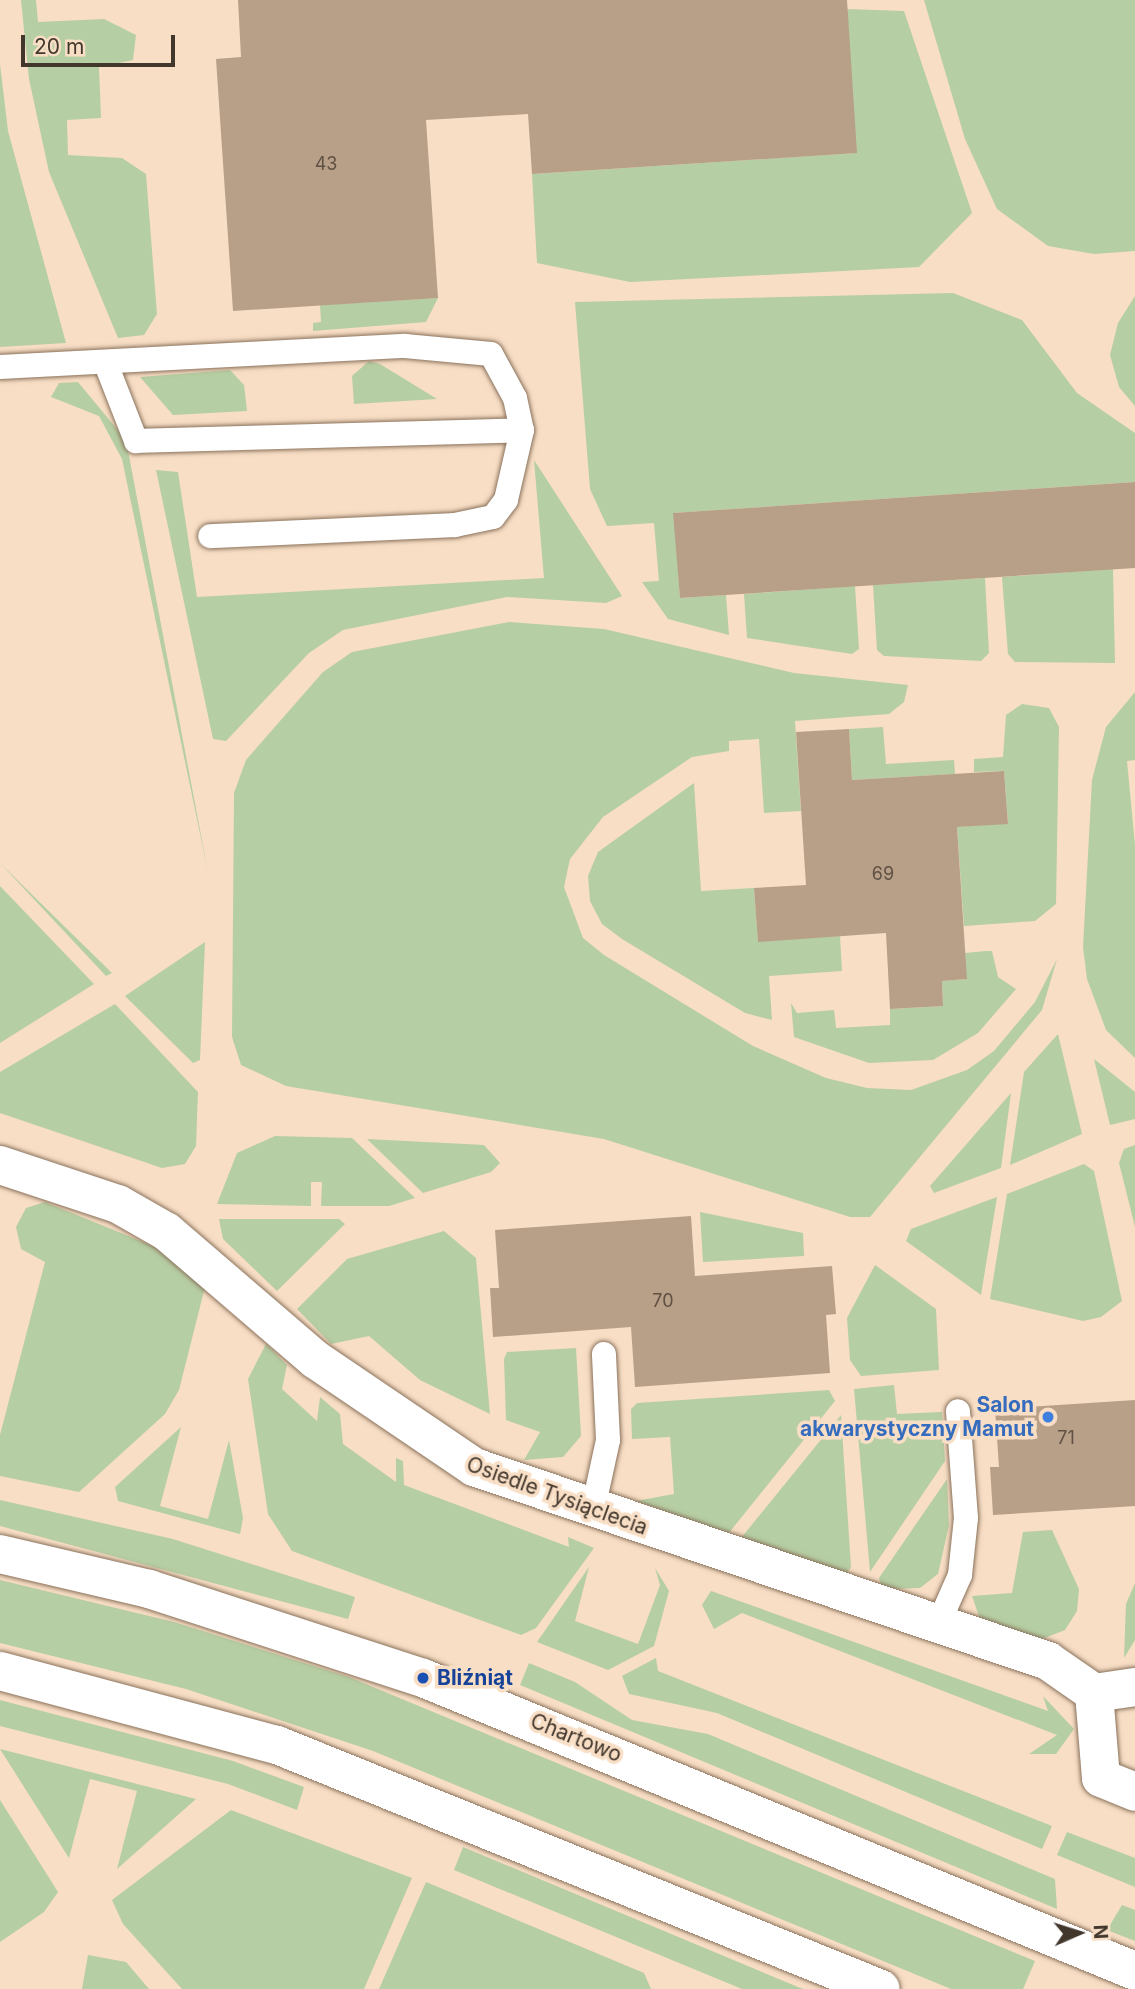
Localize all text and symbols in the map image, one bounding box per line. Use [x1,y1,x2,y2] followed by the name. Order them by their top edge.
[24,21,178,65] scale bar
[34,34,84,59] text: 20 m
[315,153,337,175] house number: 43
[872,863,894,885] house number: 69
[652,1290,674,1312] house number: 70
[800,1392,1034,1442] place label: Salon akwarystyczny Mamut
[1040,1409,1056,1425] marker: Salon akwarystyczny Mamut
[1057,1427,1075,1449] house number: 71
[463,1452,651,1540] street label: Osiedle Tysiąclecia
[437,1665,513,1691] place label: Bliźniąt
[415,1670,431,1686] marker: Bliźniąt
[527,1708,625,1768] street label: Chartowo
[1044,1898,1114,1968] north arrow
[1089,1924,1112,1940] text: N

